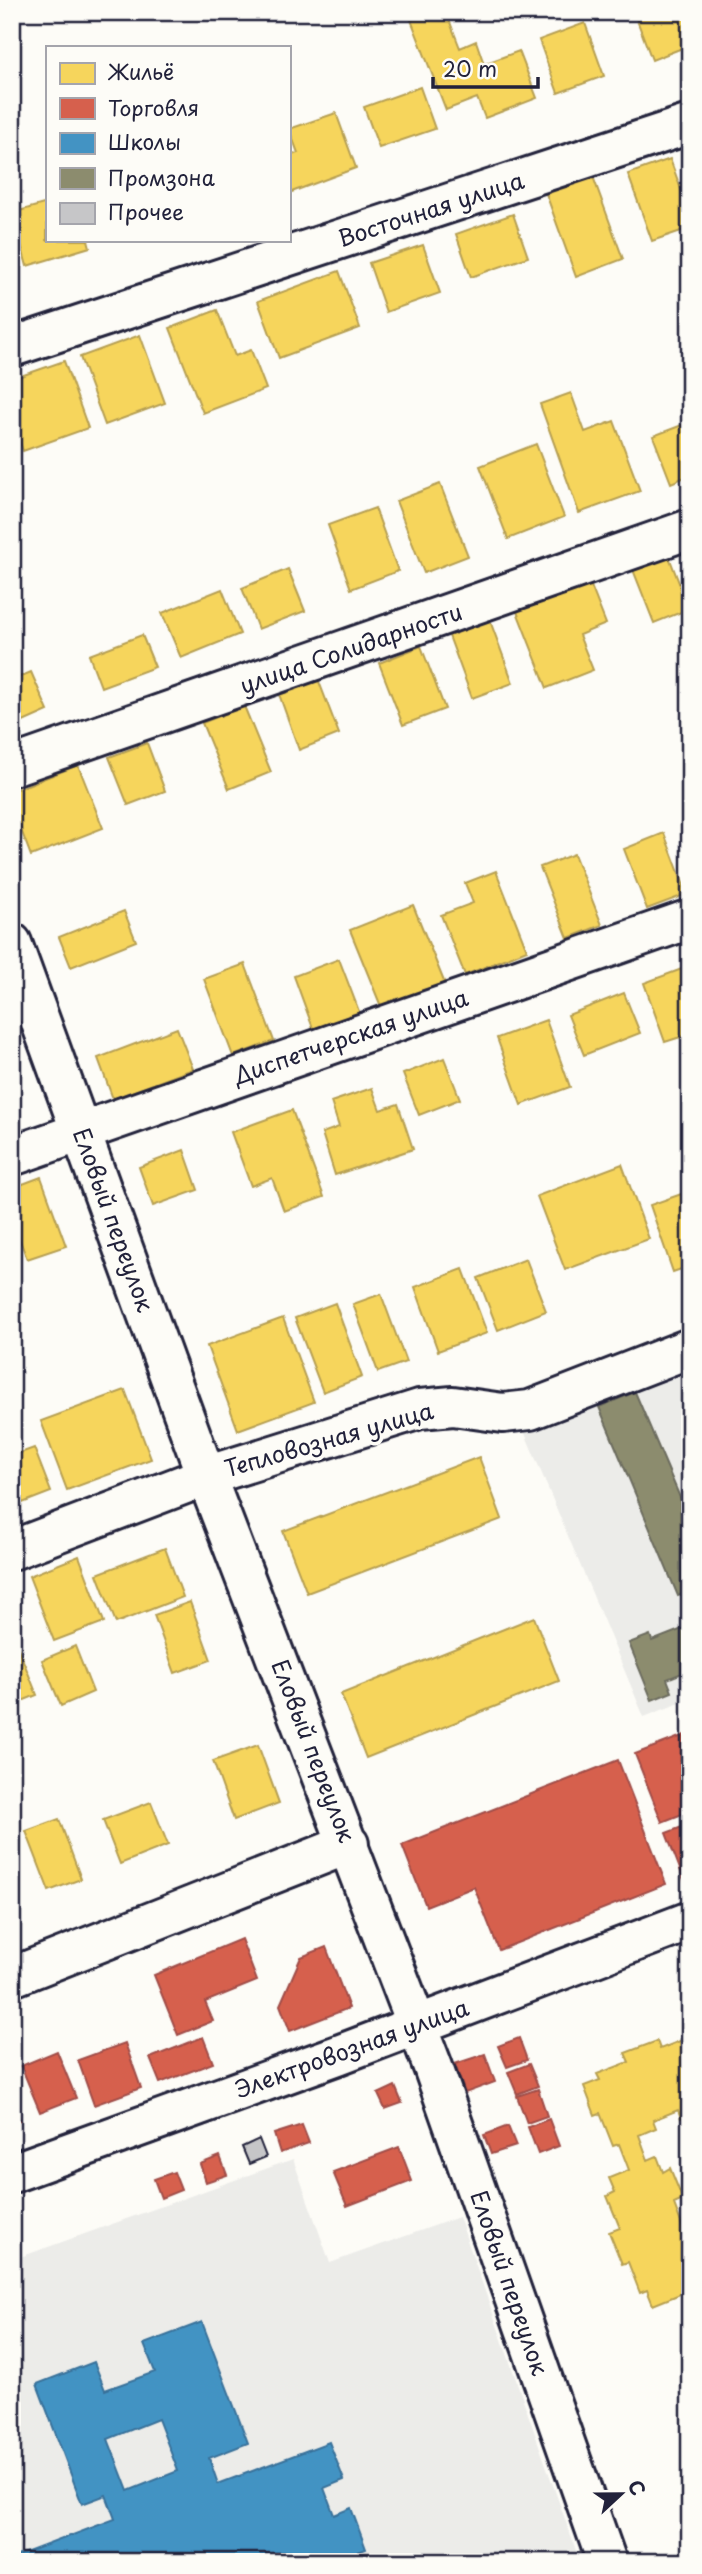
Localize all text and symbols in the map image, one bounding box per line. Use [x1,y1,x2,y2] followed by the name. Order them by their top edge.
[46,46,290,242] legend
[433,46,538,90] scale bar
[443,52,497,84] text: 20 m
[107,55,174,87] text: Жильё
[108,91,199,123] text: Торговля
[108,125,181,157] text: Школы
[108,161,215,193] text: Промзона
[333,162,529,255] street label: Восточная улица
[108,195,184,227] text: Прочее
[235,593,466,702] street label: улица Солидарности
[227,979,473,1093] street label: Диспетчерская улица
[65,1123,164,1317] street label: Еловый переулок
[220,1392,438,1485] street label: Тепловозная улица
[263,1654,365,1847] street label: Еловый переулок
[230,1989,474,2106] street label: Электровозная улица
[462,2185,559,2380] street label: Еловый переулок
[586,2458,656,2528] north arrow
[622,2475,653,2499] text: С

